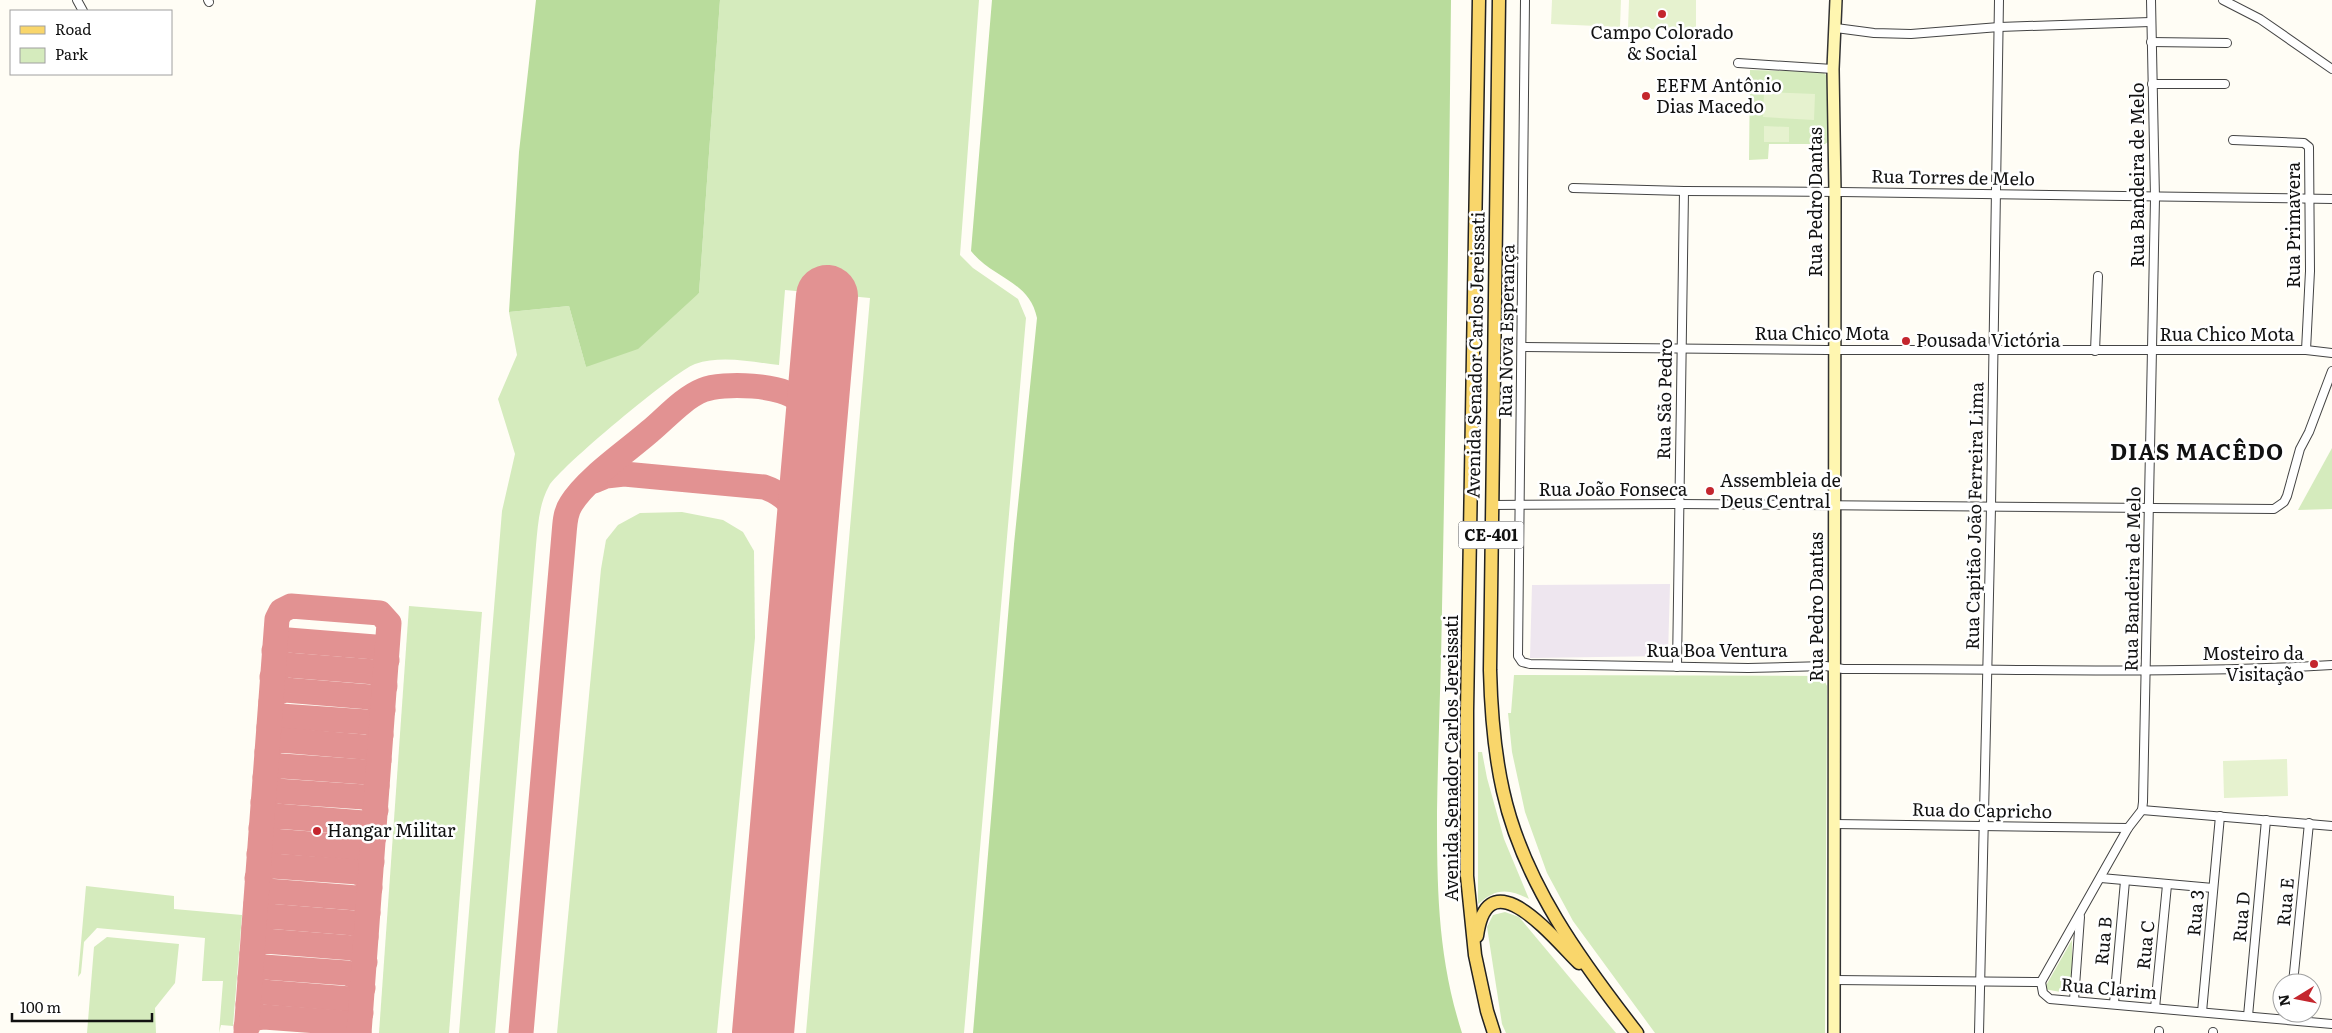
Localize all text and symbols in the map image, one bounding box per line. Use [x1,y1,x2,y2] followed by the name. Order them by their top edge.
[1656,8,1668,20] marker: Campo Colorado & Social
[10,10,172,75] legend
[55,17,91,40] text: Road
[1590,18,1734,66] place label: Campo Colorado & Social
[55,42,89,65] text: Park
[1656,71,1782,119] place label: EEFM Antônio Dias Macedo
[2123,82,2150,268] street label: Rua Bandeira de Melo
[1640,90,1652,102] marker: EEFM Antônio Dias Macedo
[1801,127,1828,277] street label: Rua Pedro Dantas
[1871,162,2035,191] street label: Rua Torres de Melo
[2279,162,2306,288] street label: Rua Primavera
[1459,211,1491,499] street label: Avenida Senador Carlos Jereissati
[1490,244,1521,418] street label: Rua Nova Esperança
[1754,319,1890,346] street label: Rua Chico Mota
[2159,320,2295,347] street label: Rua Chico Mota
[1916,326,2061,353] place label: Pousada Victória
[1900,335,1912,347] marker: Pousada Victória
[1649,338,1678,460] street label: Rua São Pedro
[1958,381,1989,650] street label: Rua Capitão João Ferreira Lima
[2110,434,2284,467] district label: DIAS MACÊDO
[1720,466,1841,514] place label: Assembleia de Deus Central
[1538,475,1688,502] street label: Rua João Fonseca
[1704,485,1716,497] marker: Assembleia de Deus Central
[2116,486,2147,672] street label: Rua Bandeira de Melo
[1458,522,1524,548] road number: CE-401
[1802,532,1829,682] street label: Rua Pedro Dantas
[1437,615,1464,901] street label: Avenida Senador Carlos Jereissati
[1646,636,1788,663] street label: Rua Boa Ventura
[2202,639,2304,687] place label: Mosteiro da Visitação
[2308,658,2320,670] marker: Mosteiro da Visitação
[1912,795,2053,824] street label: Rua do Capricho
[327,816,456,843] place label: Hangar Militar
[311,825,323,837] marker: Hangar Militar
[2269,877,2300,927] street label: Rua E
[2179,888,2210,937] street label: Rua 3
[2225,890,2256,943] street label: Rua D
[2087,915,2118,966] street label: Rua B
[2128,919,2161,971] street label: Rua C
[2060,970,2159,1005] street label: Rua Clarim
[2272,973,2322,1023] north arrow
[12,990,152,1022] scale bar
[2272,993,2294,1008] text: N
[20,995,61,1018] text: 100 m

